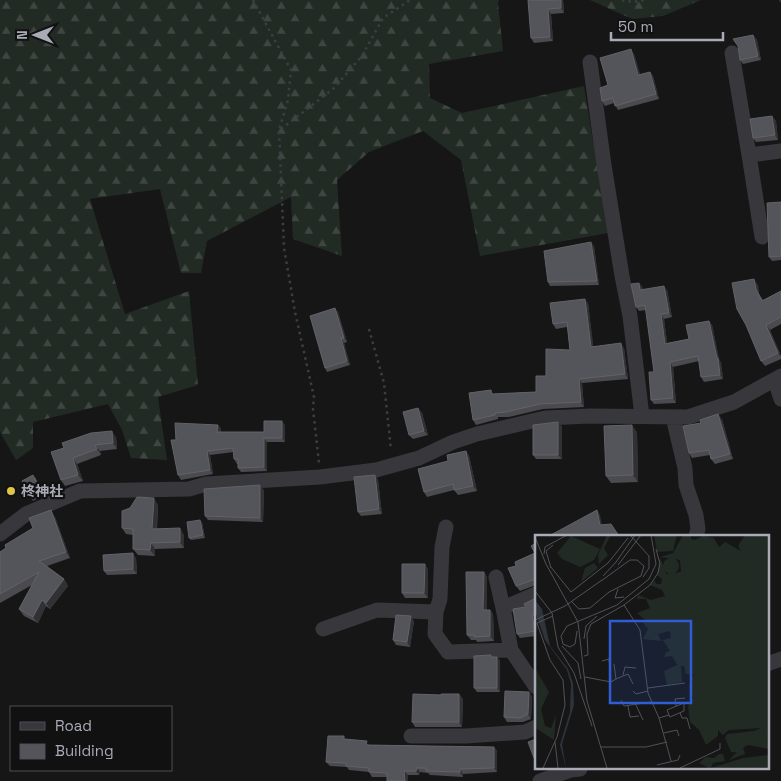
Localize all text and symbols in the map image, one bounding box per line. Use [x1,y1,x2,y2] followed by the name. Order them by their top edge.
[10,10,60,60] north arrow
[611,10,724,42] scale bar
[618,17,653,36] text: 50 m
[13,30,31,40] text: N
[21,482,63,500] place label: 柊神社
[5,485,17,497] marker: 柊神社
[535,535,768,768] inset map
[10,706,172,771] legend
[55,716,92,735] text: Road
[55,741,114,760] text: Building

